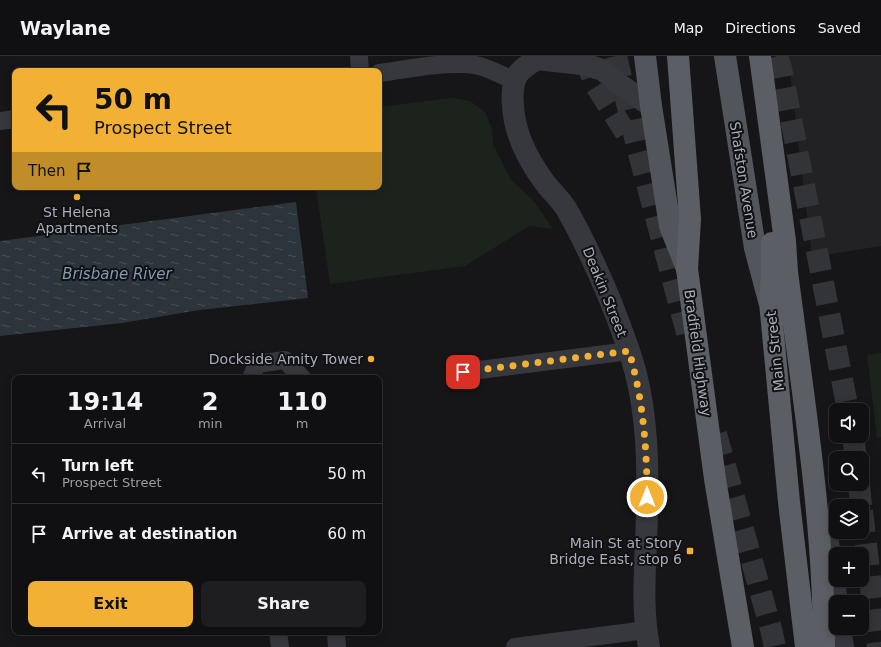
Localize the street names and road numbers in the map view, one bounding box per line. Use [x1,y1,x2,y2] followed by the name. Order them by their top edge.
[727,120,761,240] street label: Shafston Avenue
[580,245,631,340] street label: Deakin Street
[681,289,715,417] street label: Bradfield Highway
[763,310,787,392] street label: Main Street

